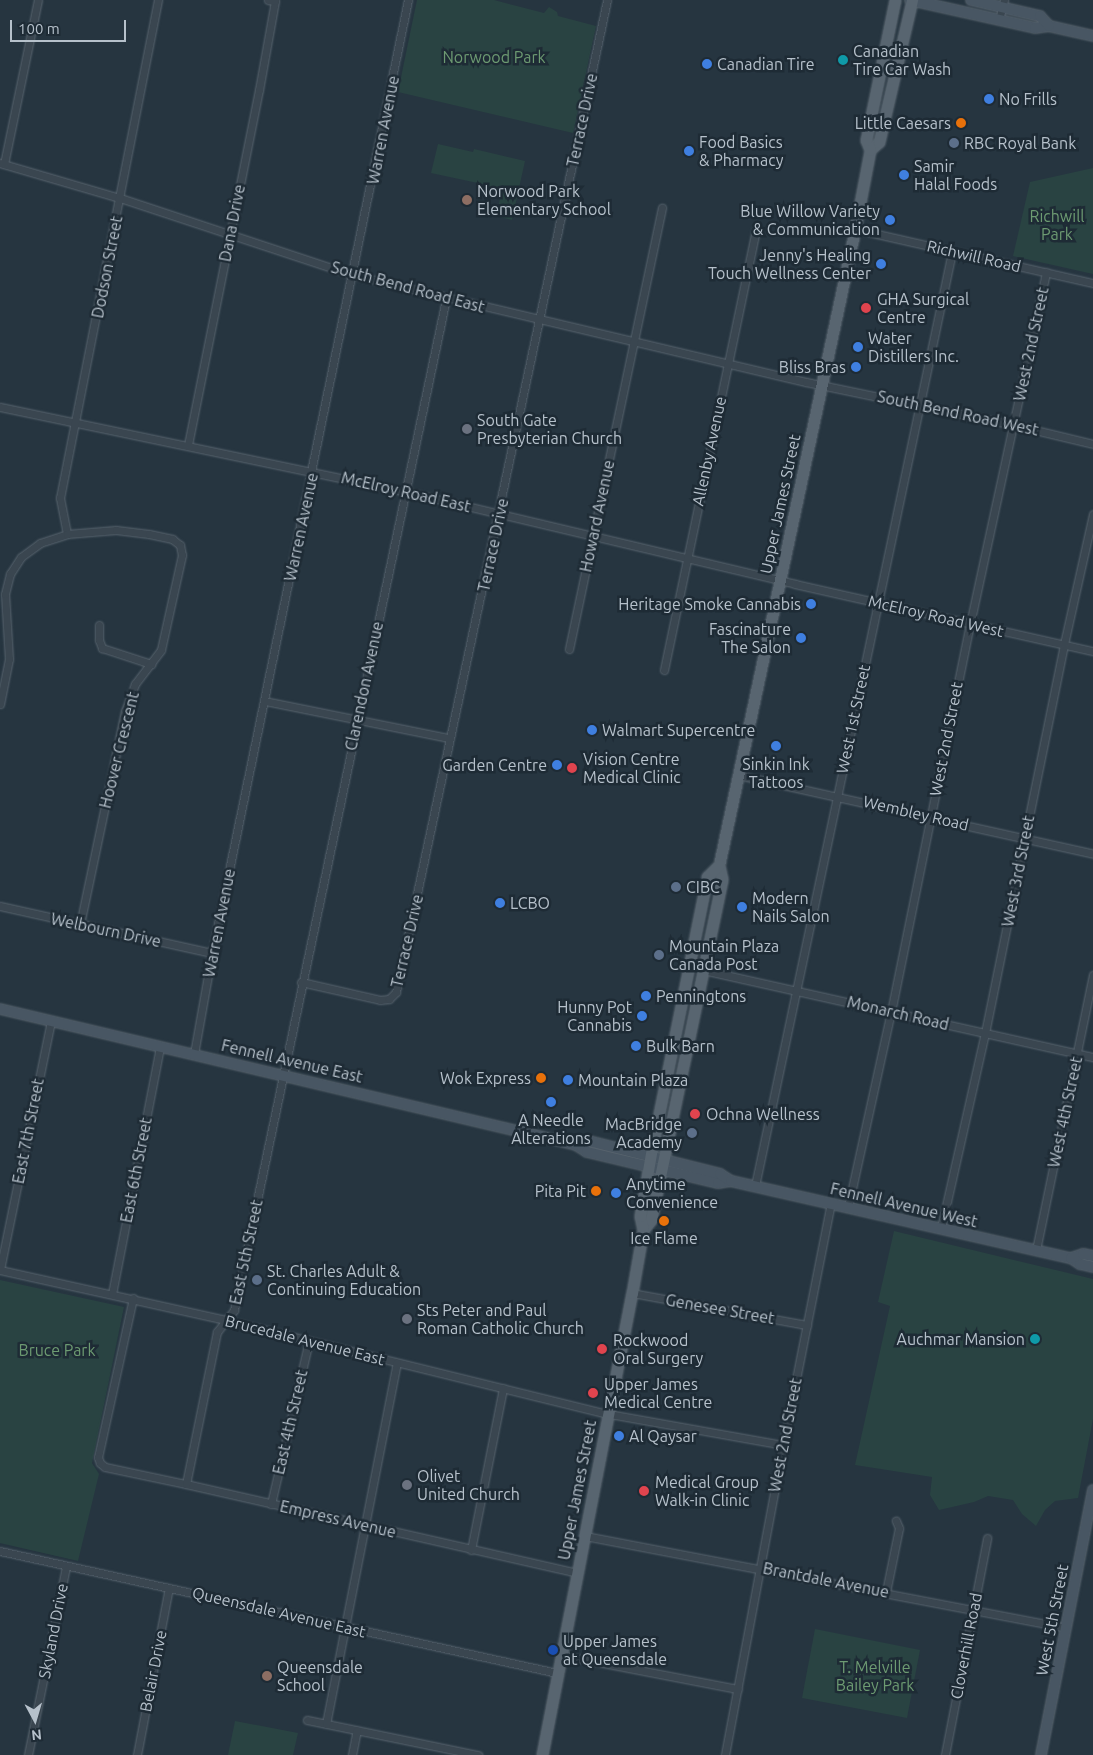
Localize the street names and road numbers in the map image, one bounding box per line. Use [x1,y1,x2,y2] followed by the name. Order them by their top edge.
[563,72,601,168] street label: Terrace Drive
[363,74,403,186] street label: Warren Avenue
[215,183,249,263] street label: Dana Drive
[88,214,126,320] street label: Dodson Street
[925,236,1023,276] street label: Richwill Road
[329,257,487,317] street label: South Bend Road East
[1010,285,1052,403] street label: West 2nd Street
[876,387,1040,439] street label: South Bend Road West
[688,395,730,507] street label: Allenby Avenue
[756,432,804,576] street label: Upper James Street
[576,458,618,574] street label: Howard Avenue
[339,468,473,516] street label: McElroy Road East
[280,471,322,583] street label: Warren Avenue
[474,497,512,593] street label: Terrace Drive
[866,591,1006,641] street label: McElroy Road West
[341,620,387,752] street label: Clarendon Avenue
[832,663,874,775] street label: West 1st Street
[925,680,967,798] street label: West 2nd Street
[95,690,143,810] street label: Hoover Crescent
[861,792,971,834] street label: Wembley Road
[998,814,1038,928] street label: West 3rd Street
[199,867,239,979] street label: Warren Avenue
[387,893,427,989] street label: Terrace Drive
[49,909,163,951] street label: Welbourn Drive
[845,992,951,1034] street label: Monarch Road
[220,1035,364,1087] street label: Fennell Avenue East
[1044,1055,1086,1169] street label: West 4th Street
[8,1077,48,1185] street label: East 7th Street
[116,1116,156,1224] street label: East 6th Street
[828,1179,980,1231] street label: Fennell Avenue West
[226,1198,266,1306] street label: East 5th Street
[664,1290,776,1328] street label: Genesee Street
[223,1311,387,1369] street label: Brucedale Avenue East
[269,1368,311,1476] street label: East 4th Street
[764,1376,806,1494] street label: West 2nd Street
[554,1418,600,1562] street label: Upper James Street
[278,1496,398,1542] street label: Empress Avenue
[761,1558,891,1602] street label: Brantdale Avenue
[1032,1563,1072,1677] street label: West 5th Street
[34,1582,72,1680] street label: Skyland Drive
[190,1583,368,1641] street label: Queensdale Avenue East
[946,1591,986,1701] street label: Cloverhill Road
[136,1628,170,1714] street label: Belair Drive

